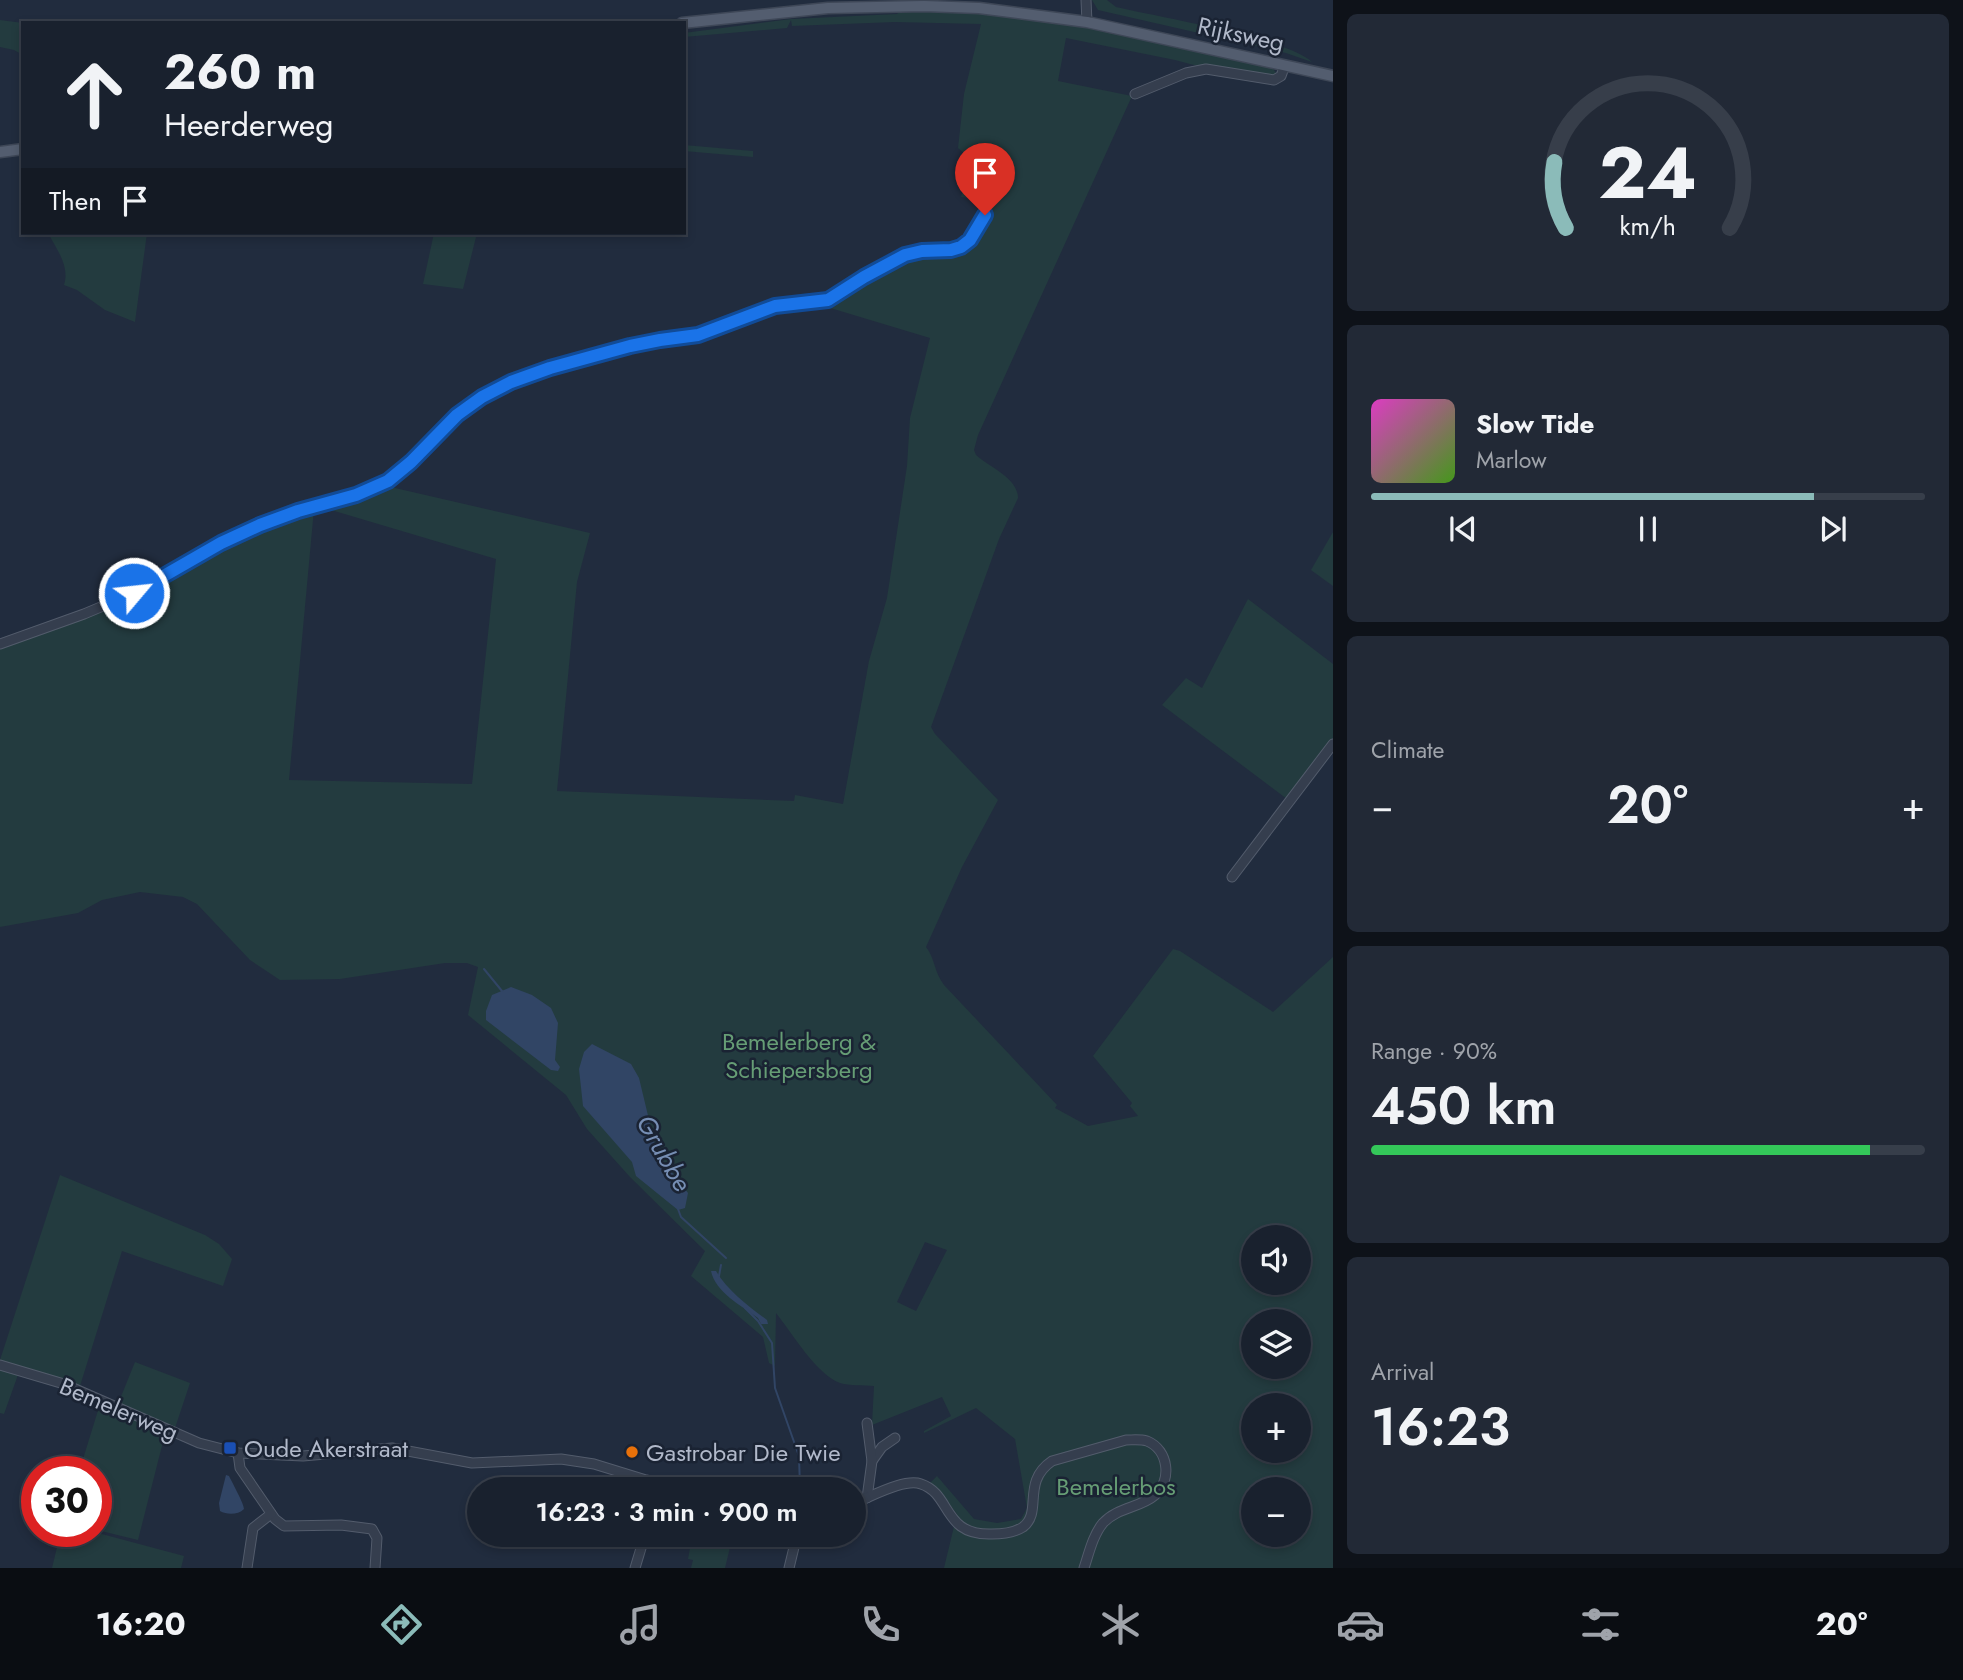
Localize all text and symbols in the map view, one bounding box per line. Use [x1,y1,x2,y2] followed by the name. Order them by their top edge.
[1194,8,1288,60] street label: Rijksweg
[164,37,316,107] text: 260 m
[49,49,140,140] icon: ahead
[164,102,333,148] text: Heerderweg
[1599,121,1697,226] text: 24
[955,143,1015,215] pin
[966,154,1004,192] icon: arrive
[49,182,102,220] text: Then
[116,182,154,220] icon: arrive
[1620,208,1676,244] text: km/h
[1476,405,1595,443] text: Slow Tide
[1476,443,1547,477] text: Marlow
[1444,510,1482,548] icon: previous
[1629,510,1667,548] icon: pause
[1814,510,1852,548] icon: next
[97,556,171,630] position arrow
[1371,733,1444,767] text: Climate
[1607,767,1688,843] text: 20°
[1371,778,1393,833] text: −
[1902,778,1925,833] text: +
[722,1024,876,1087] park label: Bemelerberg & Schiepersberg
[1371,1034,1497,1068] text: Range · 90%
[1371,1068,1556,1144] text: 450 km
[627,1107,701,1199] water label: Grubbe
[1241,1225,1311,1547] map controls
[1241,1225,1311,1295] button: sound
[1241,1309,1311,1379] button: layers
[1371,1355,1434,1389] text: Arrival
[54,1368,184,1450] street label: Bemelerweg
[1371,1389,1510,1465] text: 16:23
[1241,1393,1311,1463] button: +
[244,1431,408,1466] place label: Oude Akerstraat
[646,1435,841,1470] place label: Gastrobar Die Twie
[222,1440,238,1456] marker: Oude Akerstraat
[624,1444,640,1460] marker: Gastrobar Die Twie
[21,1456,112,1547] speed limit sign: 30
[1056,1469,1176,1504] park label: Bemelerbos
[1241,1477,1311,1547] button: −
[536,1493,797,1531] text: 16:23 · 3 min · 900 m
[377,1600,426,1649] icon: directions
[616,1600,665,1649] icon: music
[856,1600,905,1649] icon: phone
[1096,1600,1145,1649] icon: climate
[1336,1600,1385,1649] icon: car
[1576,1600,1625,1649] icon: filters
[95,1601,186,1647] text: 16:20
[1816,1601,1868,1647] text: 20°

